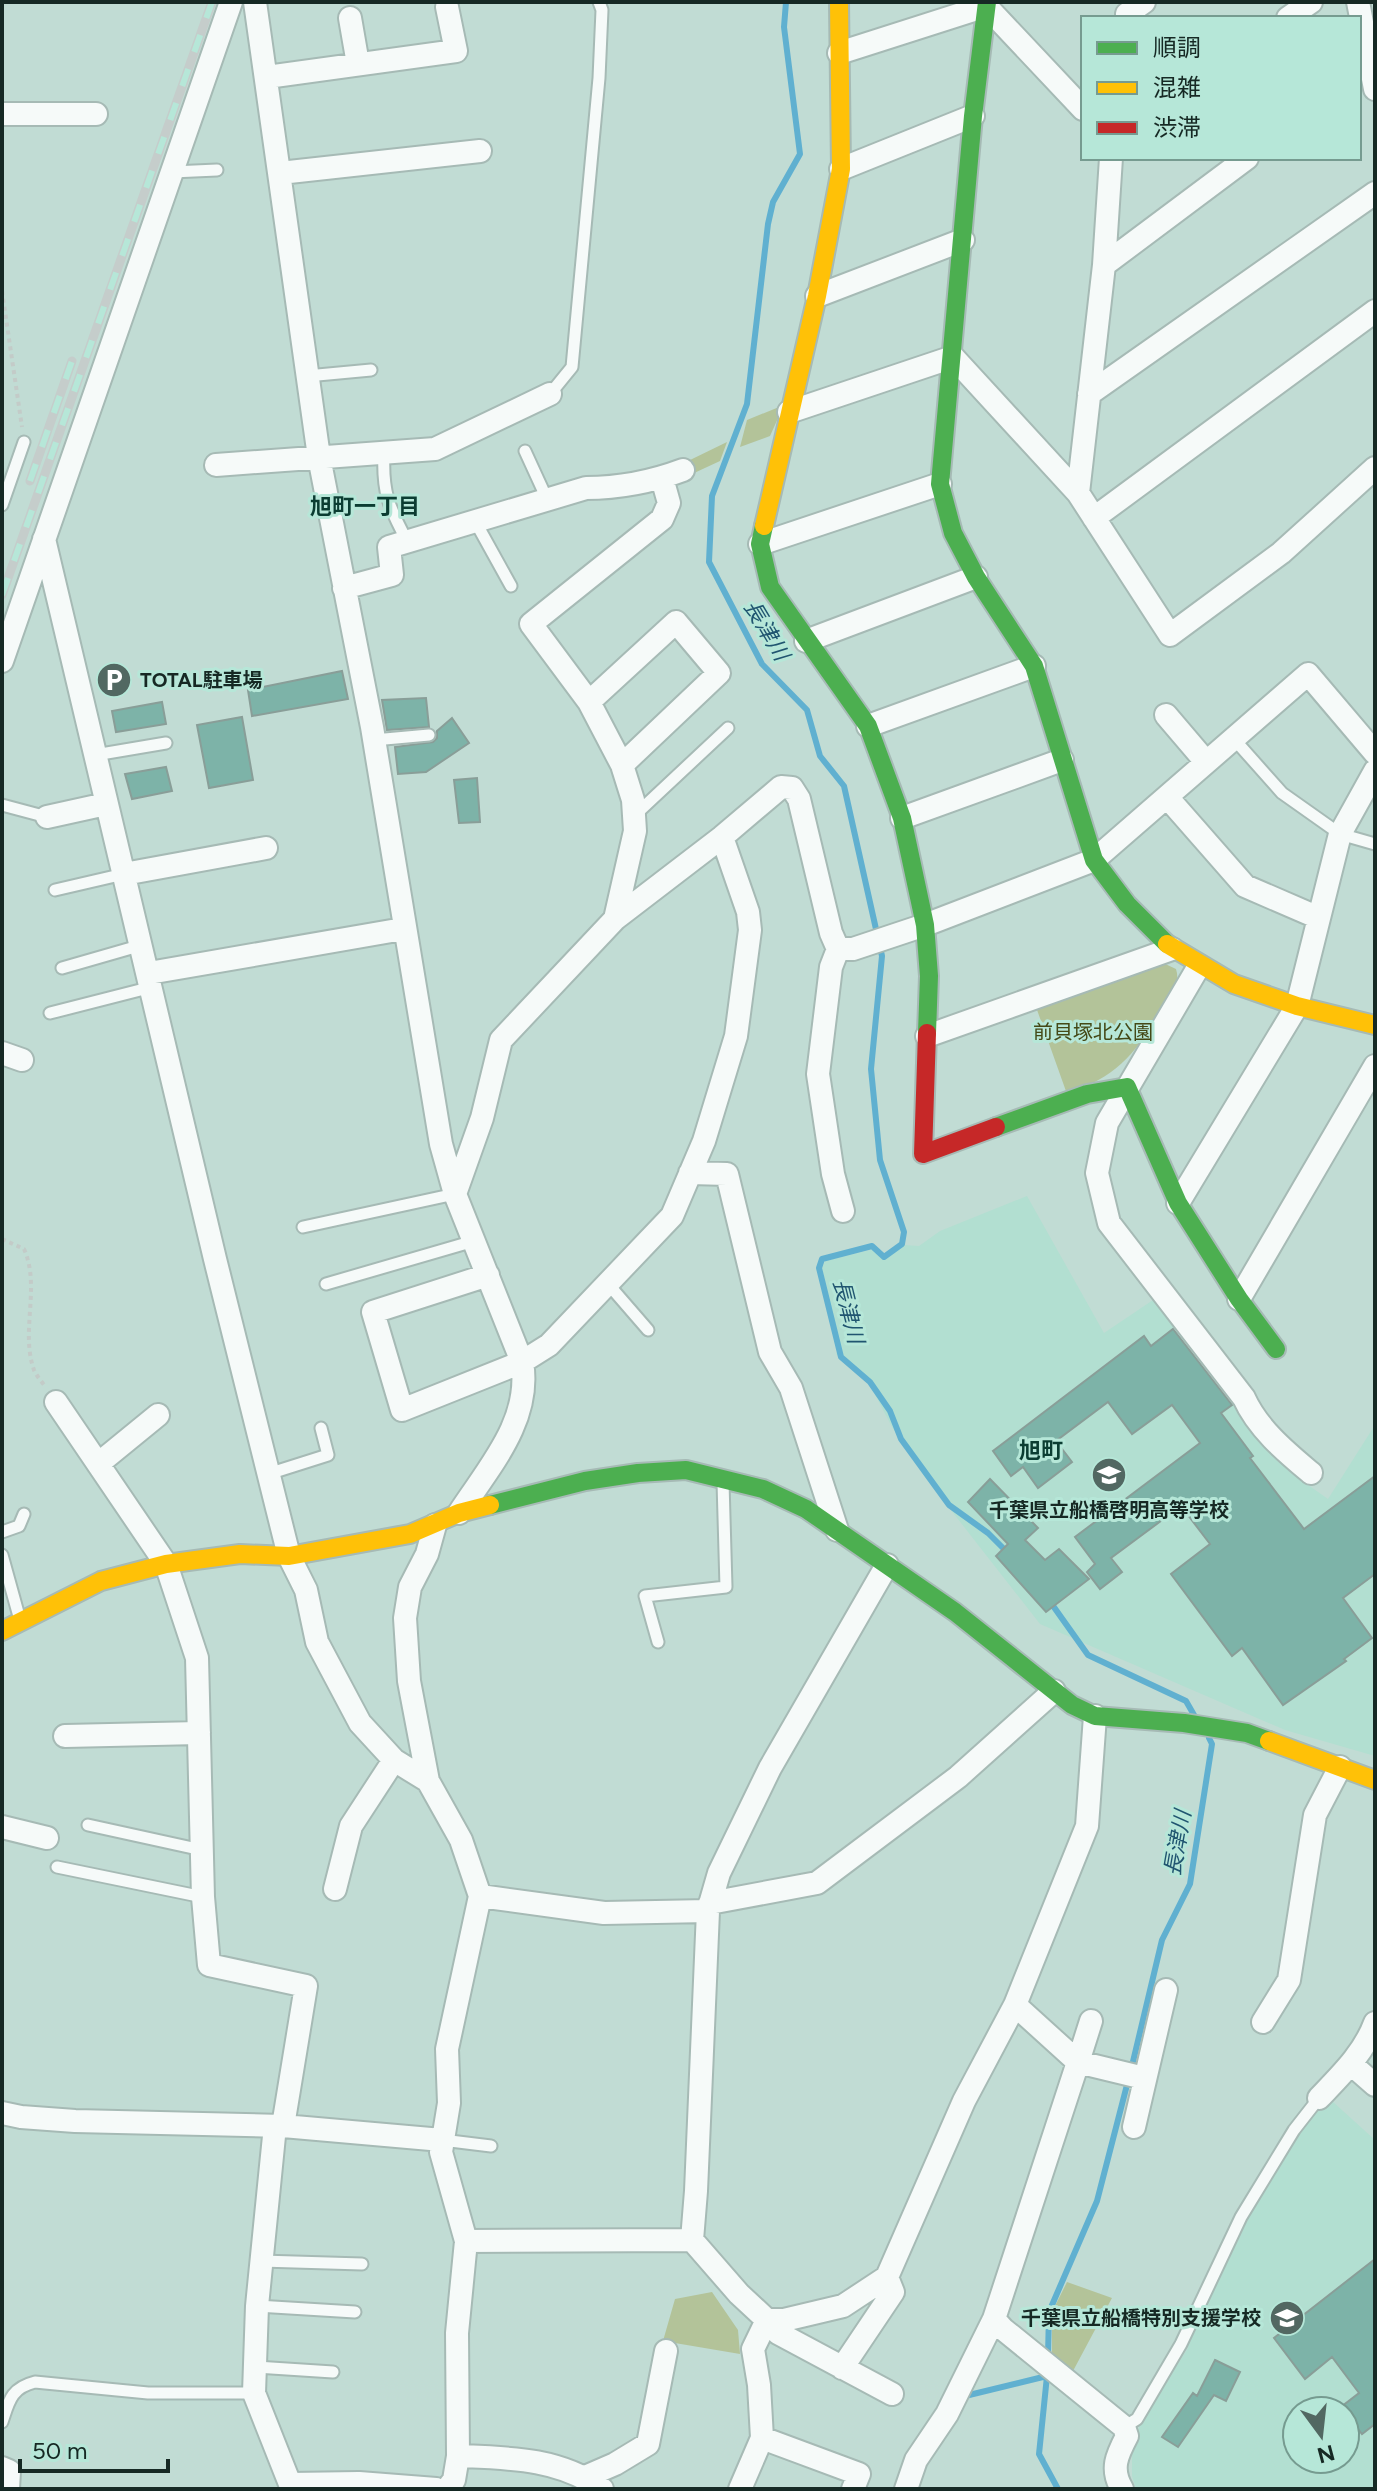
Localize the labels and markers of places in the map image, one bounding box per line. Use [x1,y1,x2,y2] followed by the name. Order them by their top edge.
[95,661,133,699] parking icon: TOTAL駐車場
[140,668,262,692] place label: TOTAL駐車場
[1090,1456,1128,1494] school or university icon: 千葉県立船橋啓明高等学校
[989,1498,1229,1522] place label: 千葉県立船橋啓明高等学校
[1268,2299,1306,2337] school or university icon: 千葉県立船橋特別支援学校
[1021,2306,1261,2330] place label: 千葉県立船橋特別支援学校

